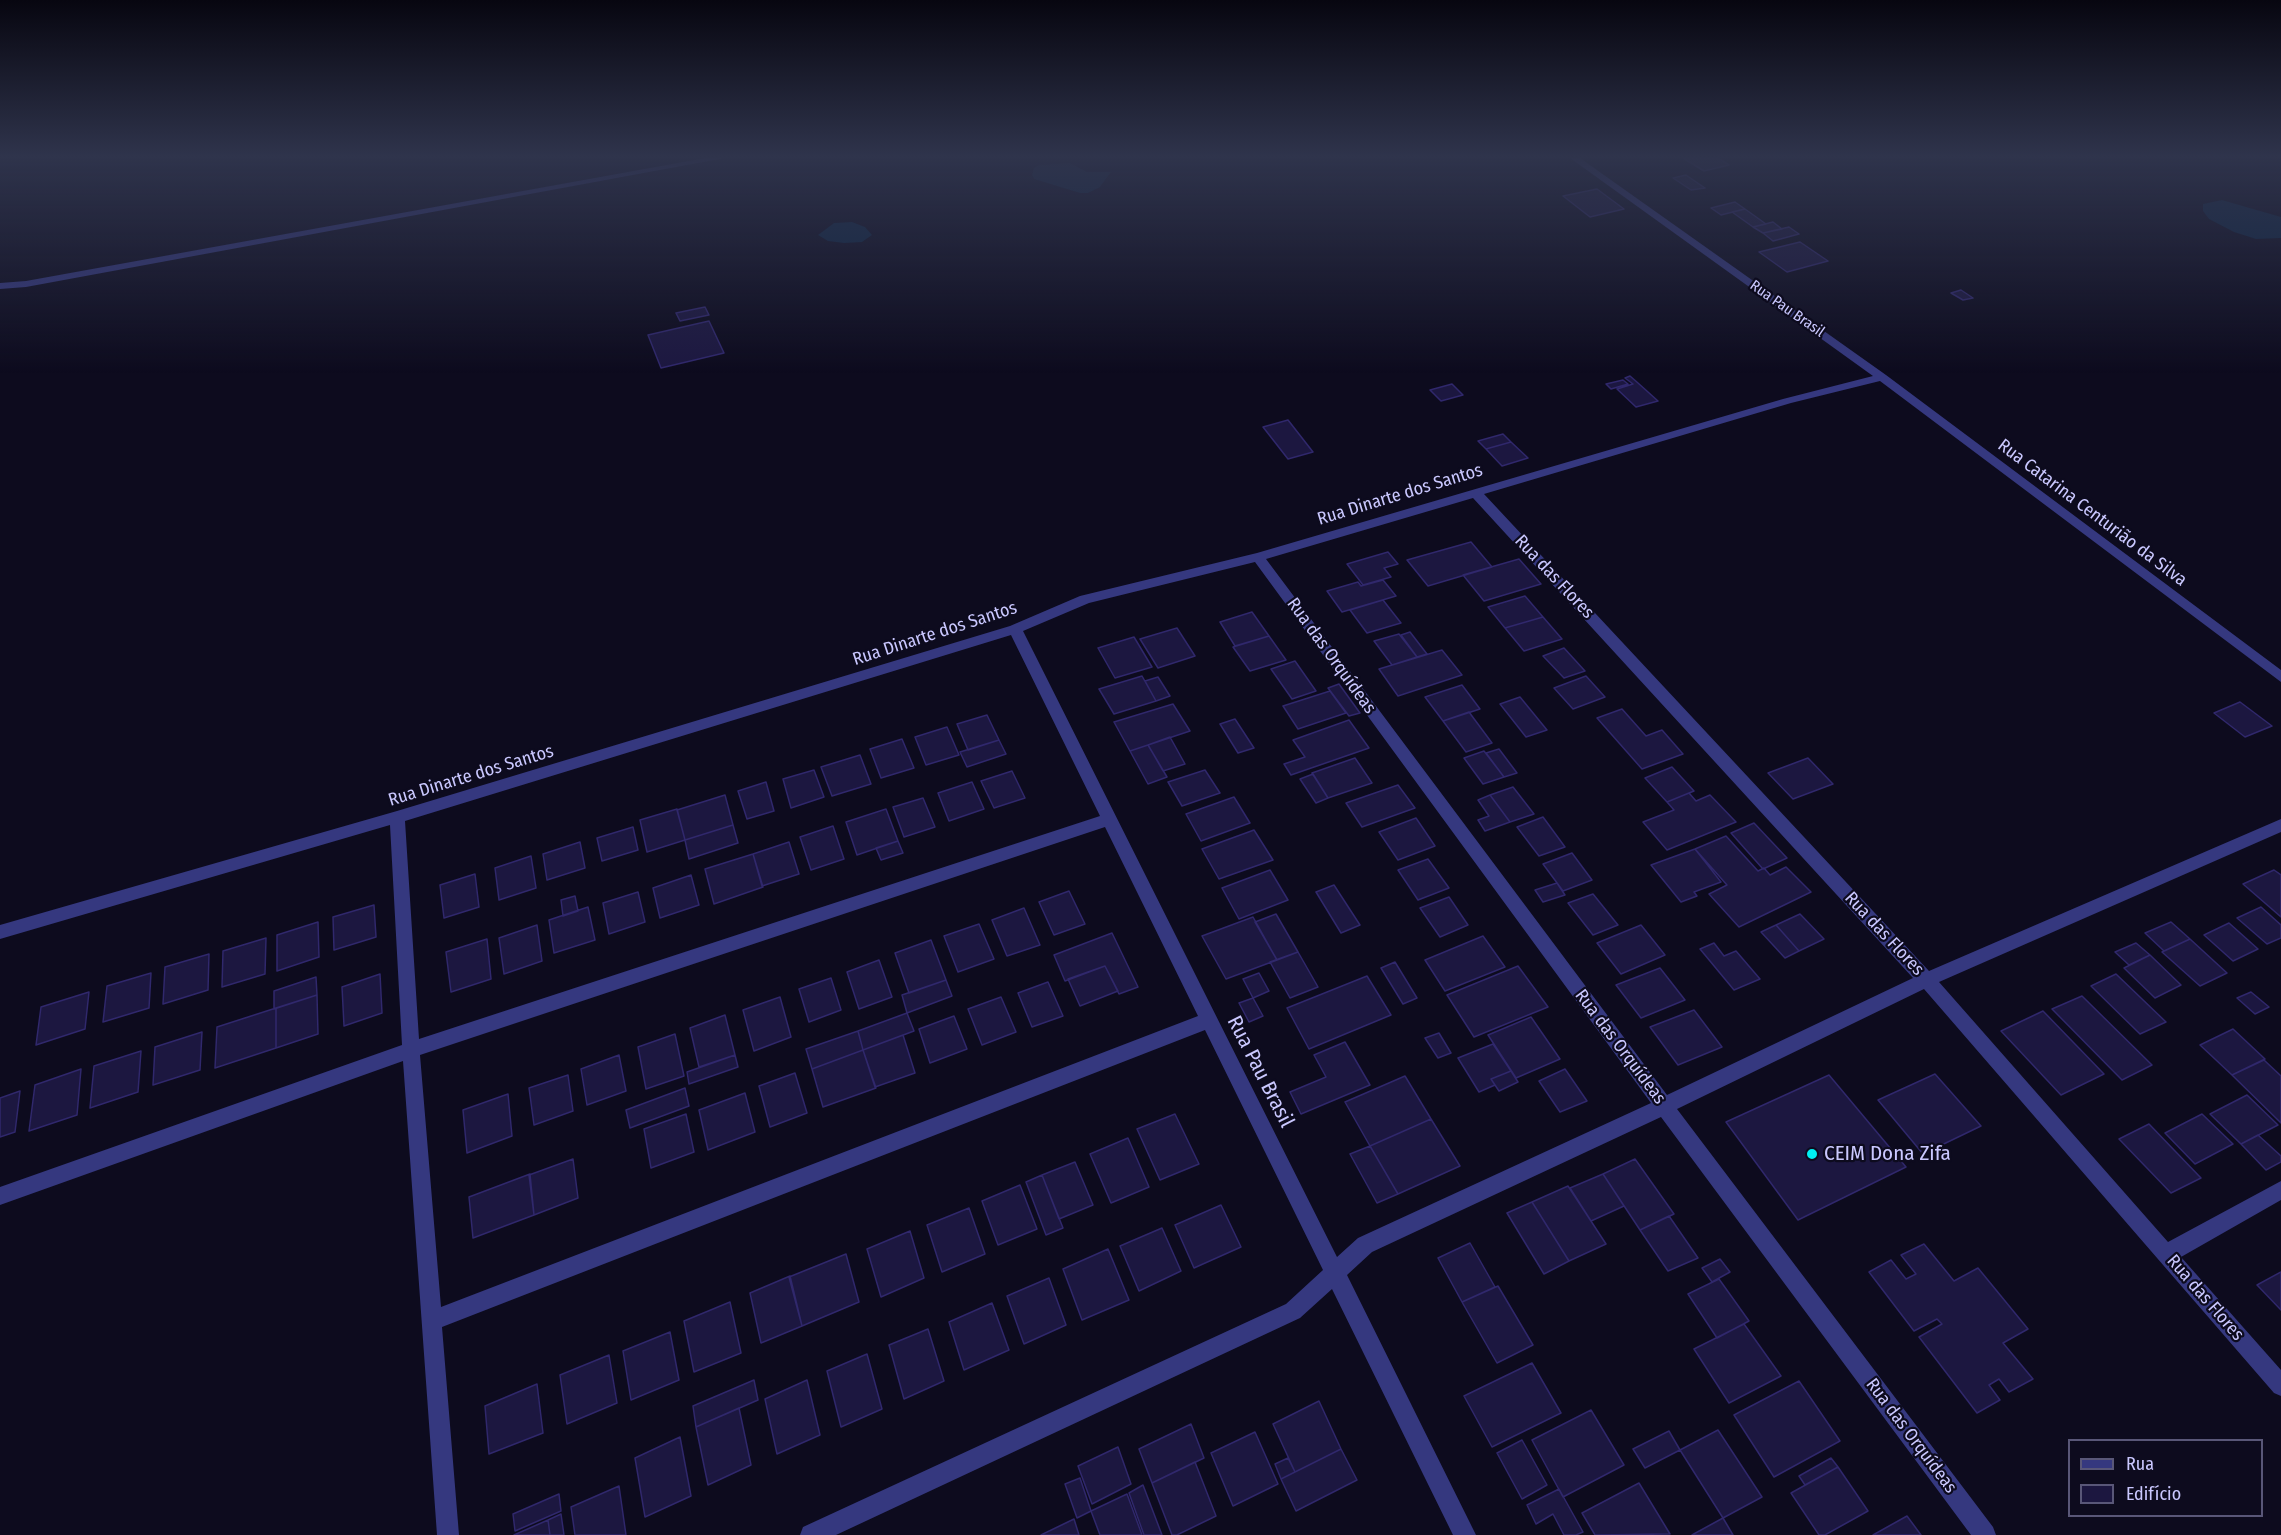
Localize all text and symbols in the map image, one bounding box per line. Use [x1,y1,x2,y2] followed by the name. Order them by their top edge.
[1746,277,1828,341] street label: Rua Pau Brasil
[1993,435,2191,591] street label: Rua Catarina Centurião da Silva
[1315,460,1485,530] street label: Rua Dinarte dos Santos
[1510,531,1598,623] street label: Rua das Flores
[1282,594,1380,718] street label: Rua das Orquídeas
[850,597,1020,671] street label: Rua Dinarte dos Santos
[386,741,556,811] street label: Rua Dinarte dos Santos
[1840,888,1928,980] street label: Rua das Flores
[1570,985,1670,1109] street label: Rua das Orquídeas
[1221,1012,1299,1132] street label: Rua Pau Brasil
[1824,1141,1951,1167] place label: CEIM Dona Zifa
[1805,1147,1819,1161] marker: CEIM Dona Zifa
[2162,1251,2248,1345] street label: Rua das Flores
[1861,1374,1961,1498] street label: Rua das Orquídeas
[2068,1439,2263,1517] legend
[2126,1453,2154,1475] text: Rua
[2126,1483,2181,1505] text: Edifício

